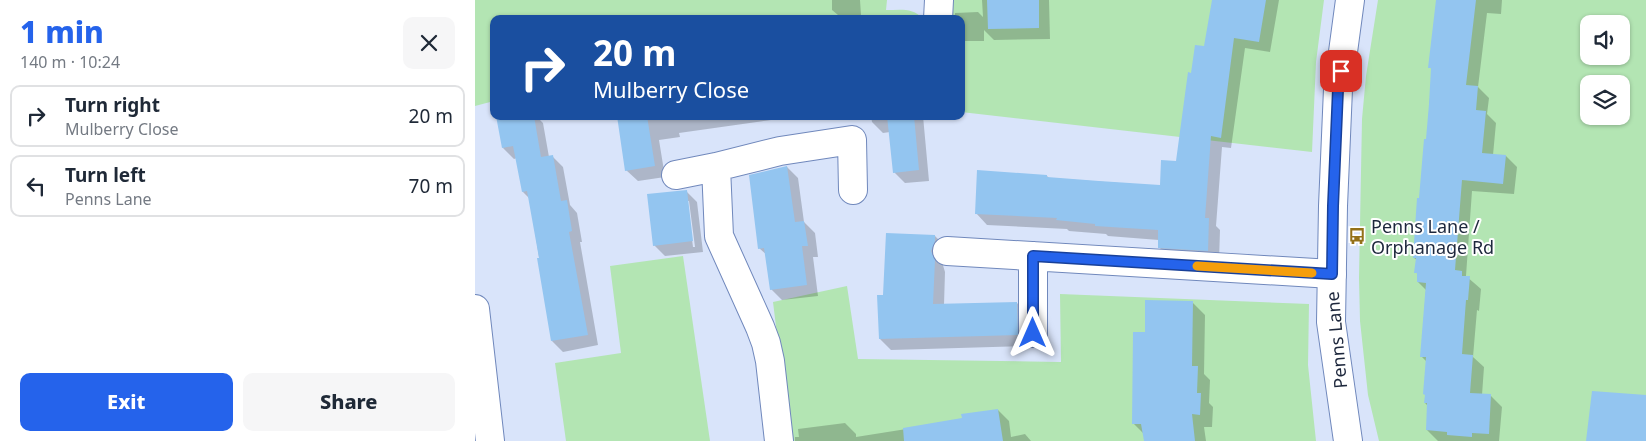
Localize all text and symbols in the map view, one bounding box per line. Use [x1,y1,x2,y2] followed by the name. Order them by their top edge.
[20,11,104,52] text: 1 min
[1580,15,1630,125] map controls
[1580,15,1630,65] button: sound
[403,17,455,69] button: close
[593,29,676,76] text: 20 m
[510,35,575,100] icon: right
[1320,50,1362,92] pin
[20,51,120,73] text: 140 m · 10:24
[1327,57,1355,85] icon: arrive
[593,74,749,104] text: Mulberry Close
[1580,75,1630,125] button: layers
[65,92,160,118] text: Turn right
[22,102,50,130] icon: right
[409,103,453,129] text: 20 m
[65,118,179,140] text: Mulberry Close
[65,162,146,188] text: Turn left
[22,172,50,200] icon: left
[409,173,453,199] text: 70 m
[65,188,152,210] text: Penns Lane
[1371,214,1494,259] place label: Penns Lane / Orphanage Rd
[1347,226,1367,246] bus stop icon: Penns Lane / Orphanage Rd
[1320,290,1352,390] street label: Penns Lane
[1006,306,1058,358] position arrow
[20,373,233,431] button: Exit
[243,373,455,431] button: Share

